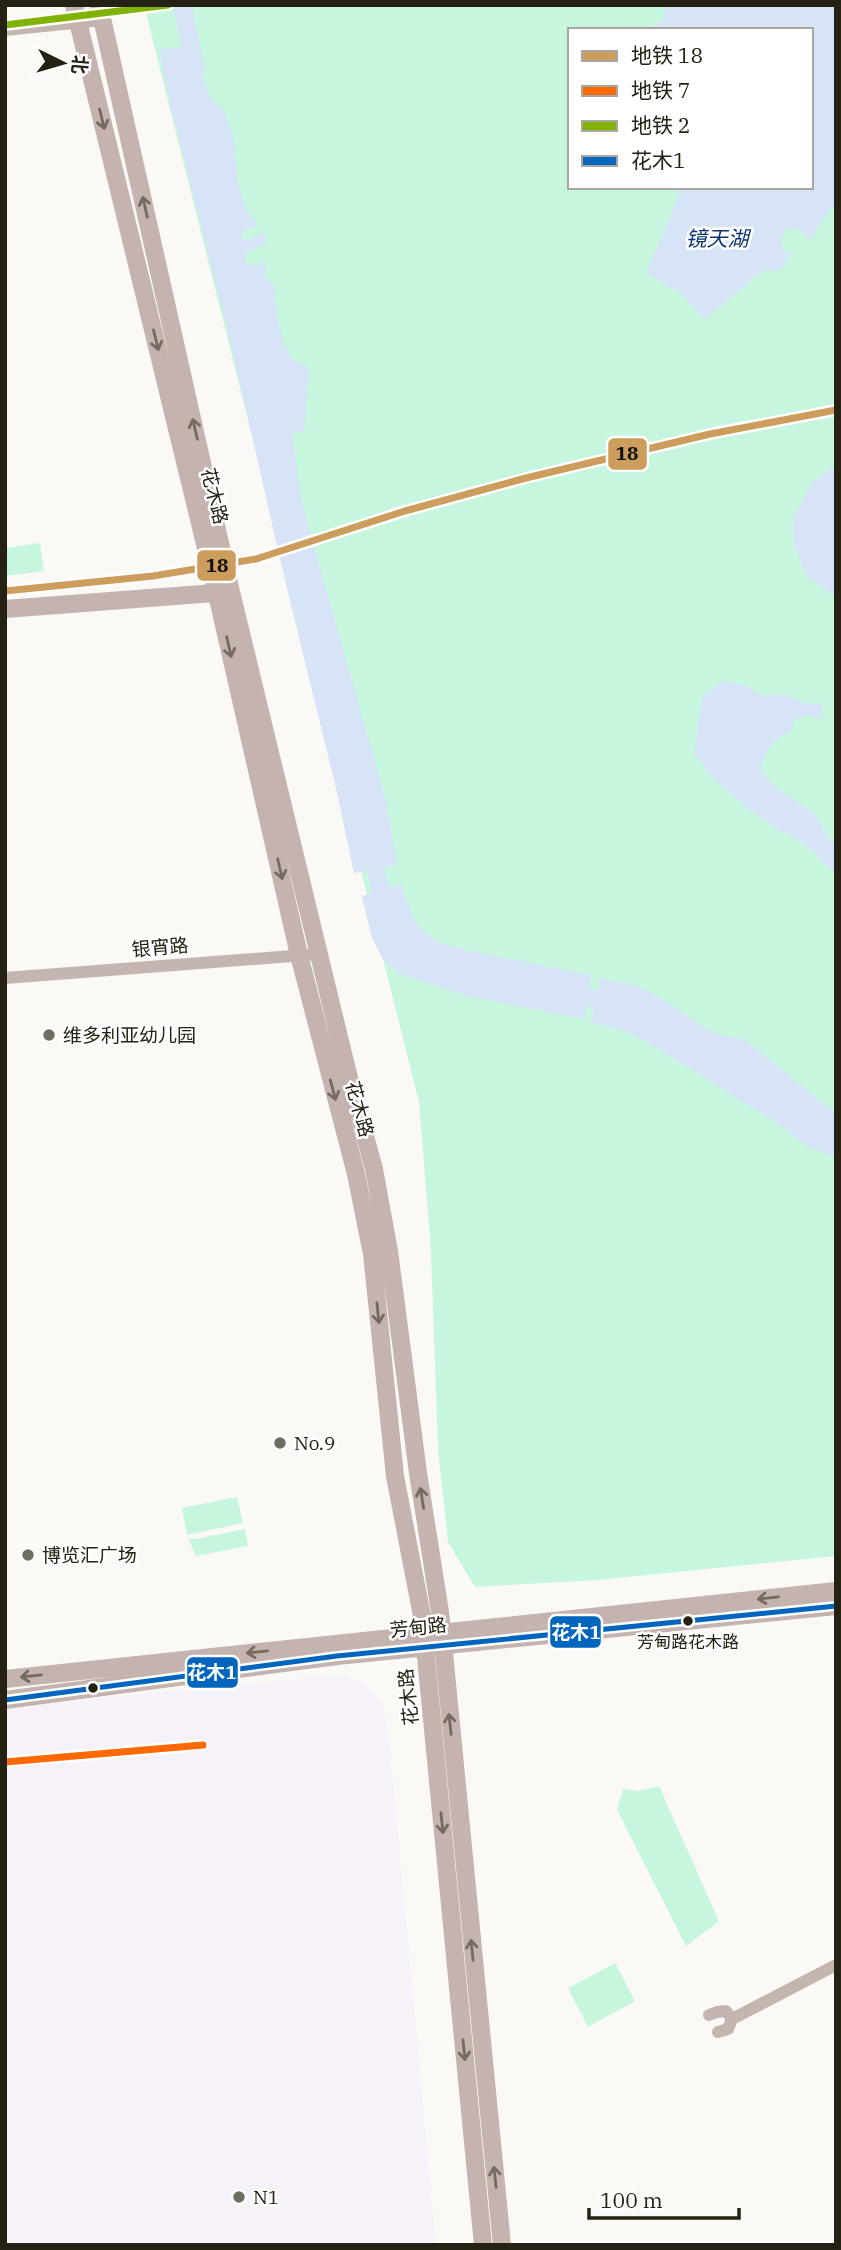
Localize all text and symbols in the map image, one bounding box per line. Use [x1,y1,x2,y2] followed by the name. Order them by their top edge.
[28,28,98,98] north arrow
[568,28,813,189] legend
[631,41,703,69] text: 地铁 18
[67,54,93,75] text: 北
[631,76,690,104] text: 地铁 7
[96,107,109,130] one-way arrow
[631,111,690,139] text: 地铁 2
[631,146,686,174] text: 花木1
[137,196,151,219] one-way arrow
[686,224,751,252] water label: 镜天湖
[150,328,163,351] one-way arrow
[187,418,201,441] one-way arrow
[607,437,648,471] line badge: 18
[616,441,638,465] text: 18
[196,465,234,527] street label: 花木路
[196,549,237,582] line badge: 18
[206,553,228,577] text: 18
[223,635,237,658] one-way arrow
[273,857,287,880] one-way arrow
[131,933,189,961] street label: 银宵路
[63,1023,196,1047] place label: 维多利亚幼儿园
[41,1027,57,1043] marker: 维多利亚幼儿园
[341,1078,379,1140] street label: 花木路
[328,1079,341,1101] one-way arrow
[371,1301,384,1324] one-way arrow
[294,1431,335,1455] place label: No.9
[272,1435,288,1451] marker: No.9
[415,1488,428,1510] one-way arrow
[42,1543,137,1567] place label: 博览汇广场
[20,1547,36,1563] marker: 博览汇广场
[757,1592,780,1605] one-way arrow
[388,1612,448,1642] street label: 芳甸路
[681,1614,695,1628] marker: 芳甸路花木路
[549,1615,602,1649] line badge: 花木1
[551,1620,601,1644] text: 花木1
[637,1631,739,1653] place label: 芳甸路花木路
[246,1646,269,1659] one-way arrow
[186,1656,239,1689] line badge: 花木1
[187,1660,237,1684] text: 花木1
[393,1667,423,1727] street label: 花木路
[20,1670,43,1683] one-way arrow
[86,1681,100,1695] unlabelled marker
[443,1713,456,1736] one-way arrow
[436,1811,449,1834] one-way arrow
[466,1940,479,1962] one-way arrow
[458,2038,471,2060] one-way arrow
[488,2166,501,2189] one-way arrow
[589,2176,740,2220] scale bar
[253,2185,279,2209] place label: N1
[600,2186,663,2214] text: 100 m
[231,2189,247,2205] marker: N1

